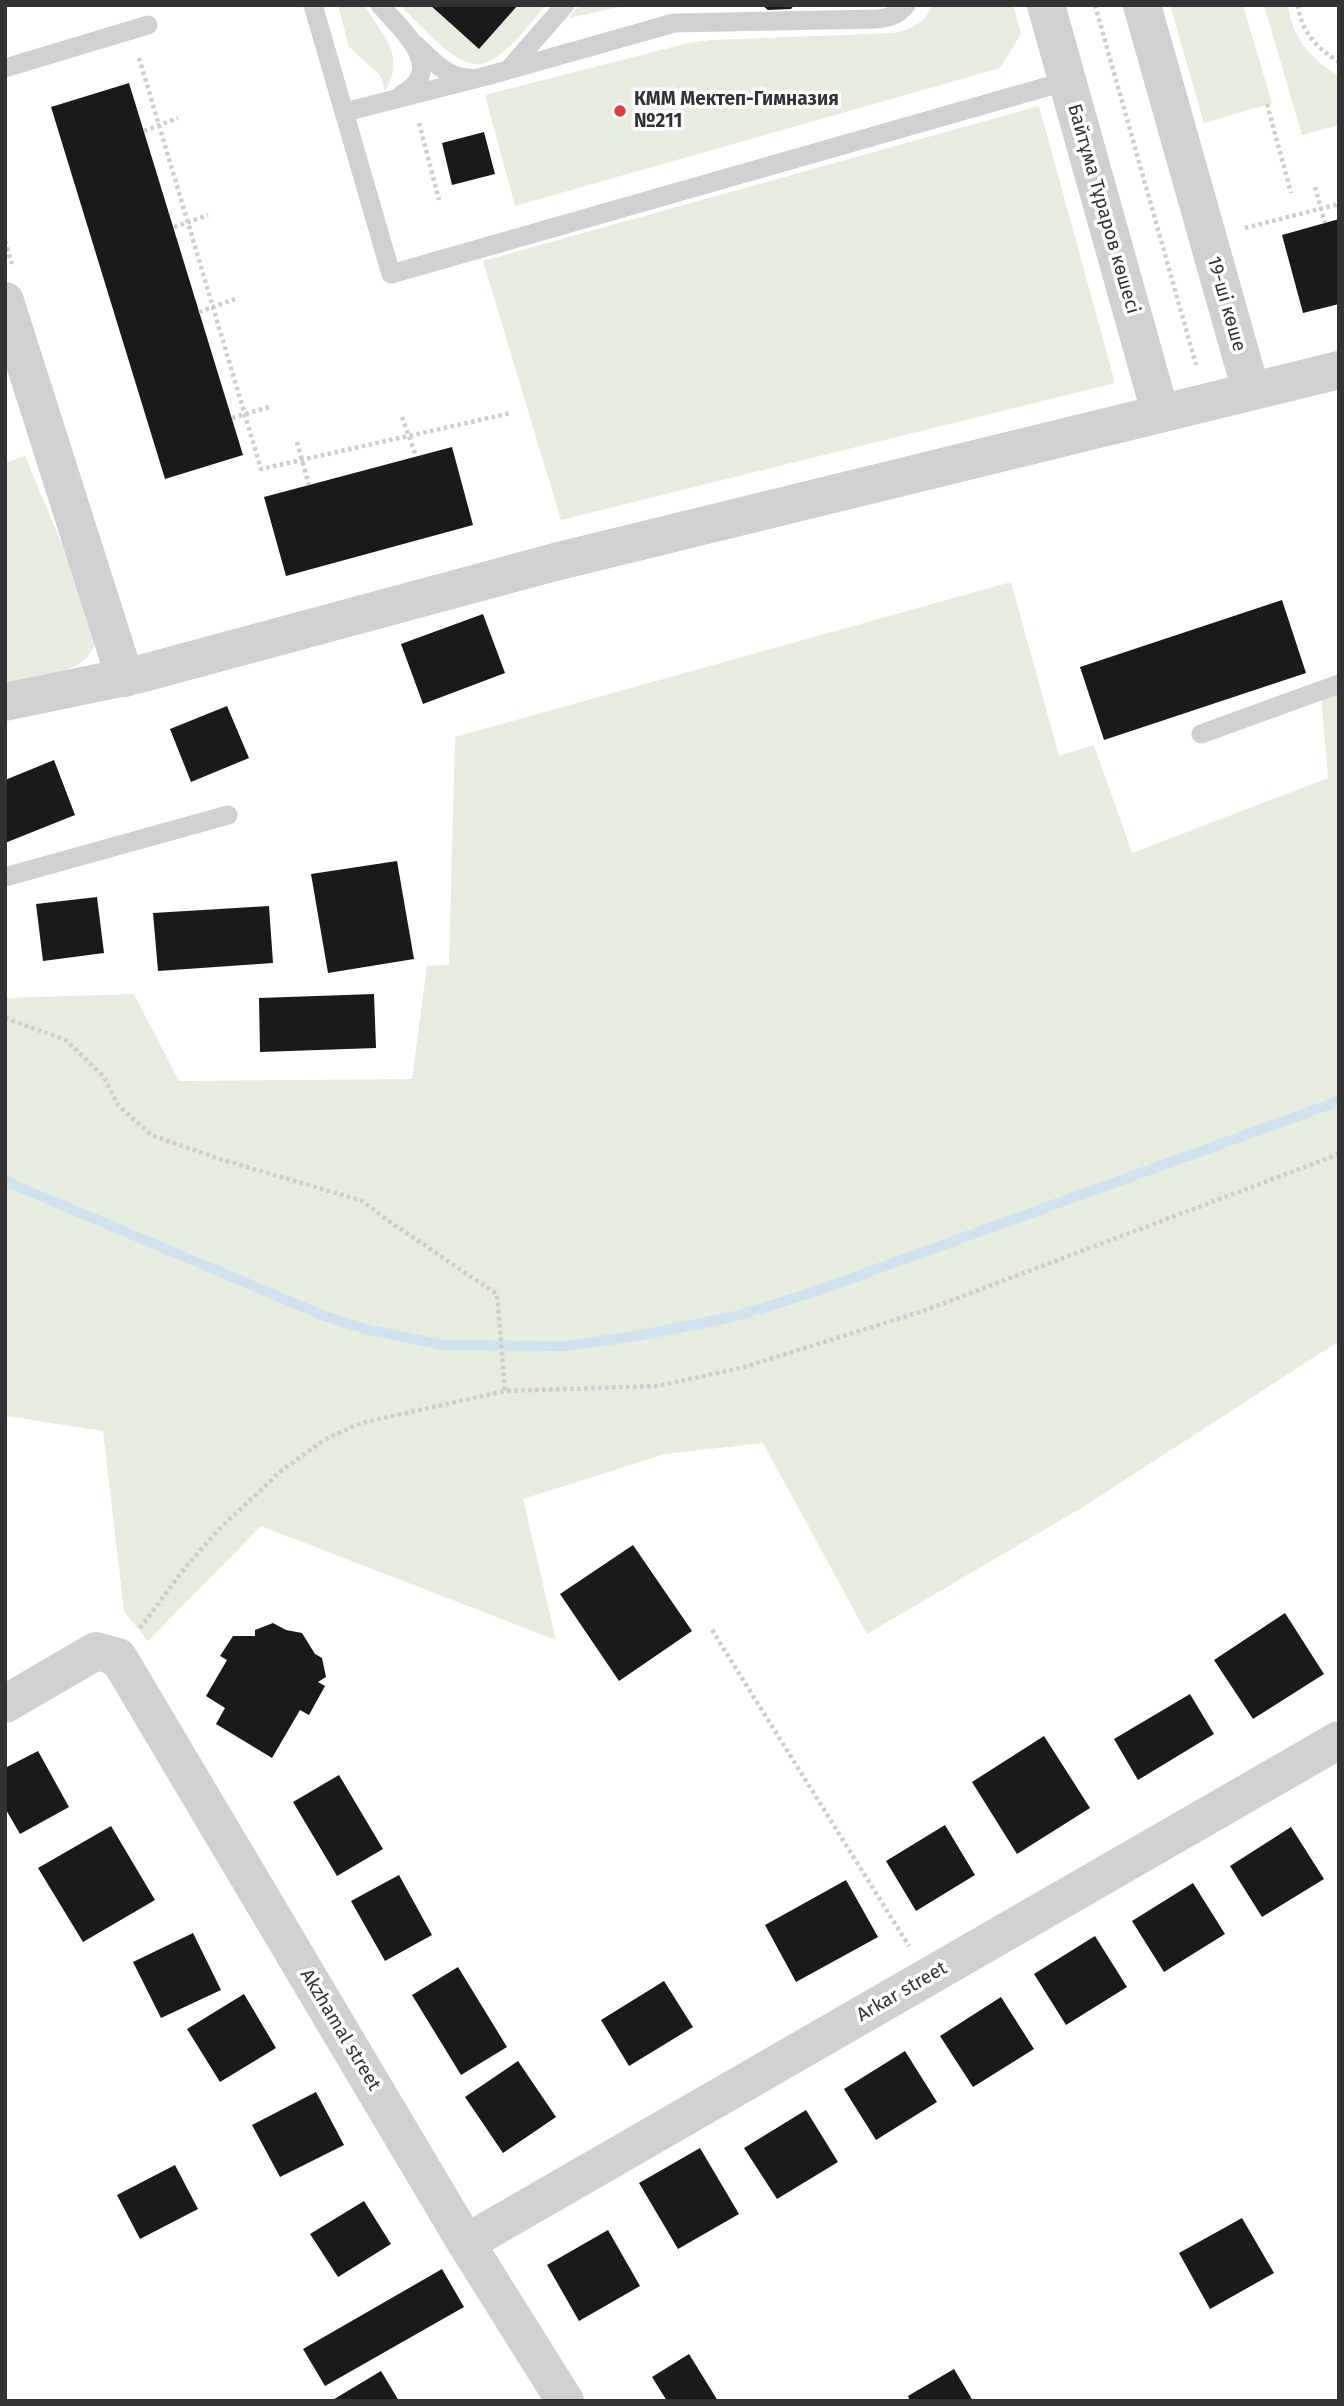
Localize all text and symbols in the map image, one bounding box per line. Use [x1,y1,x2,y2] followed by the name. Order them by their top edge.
[634,89,839,133] place label: КММ Мектеп-Гимназия №211
[1062,101,1144,317] street label: Байтұма Тұраров көшесі
[612,103,628,119] marker: КММ Мектеп-Гимназия №211
[1202,254,1250,354] street label: 19-ші көше
[853,1957,951,2027] street label: Arkar street
[295,1965,385,2095] street label: Akzhamal street

